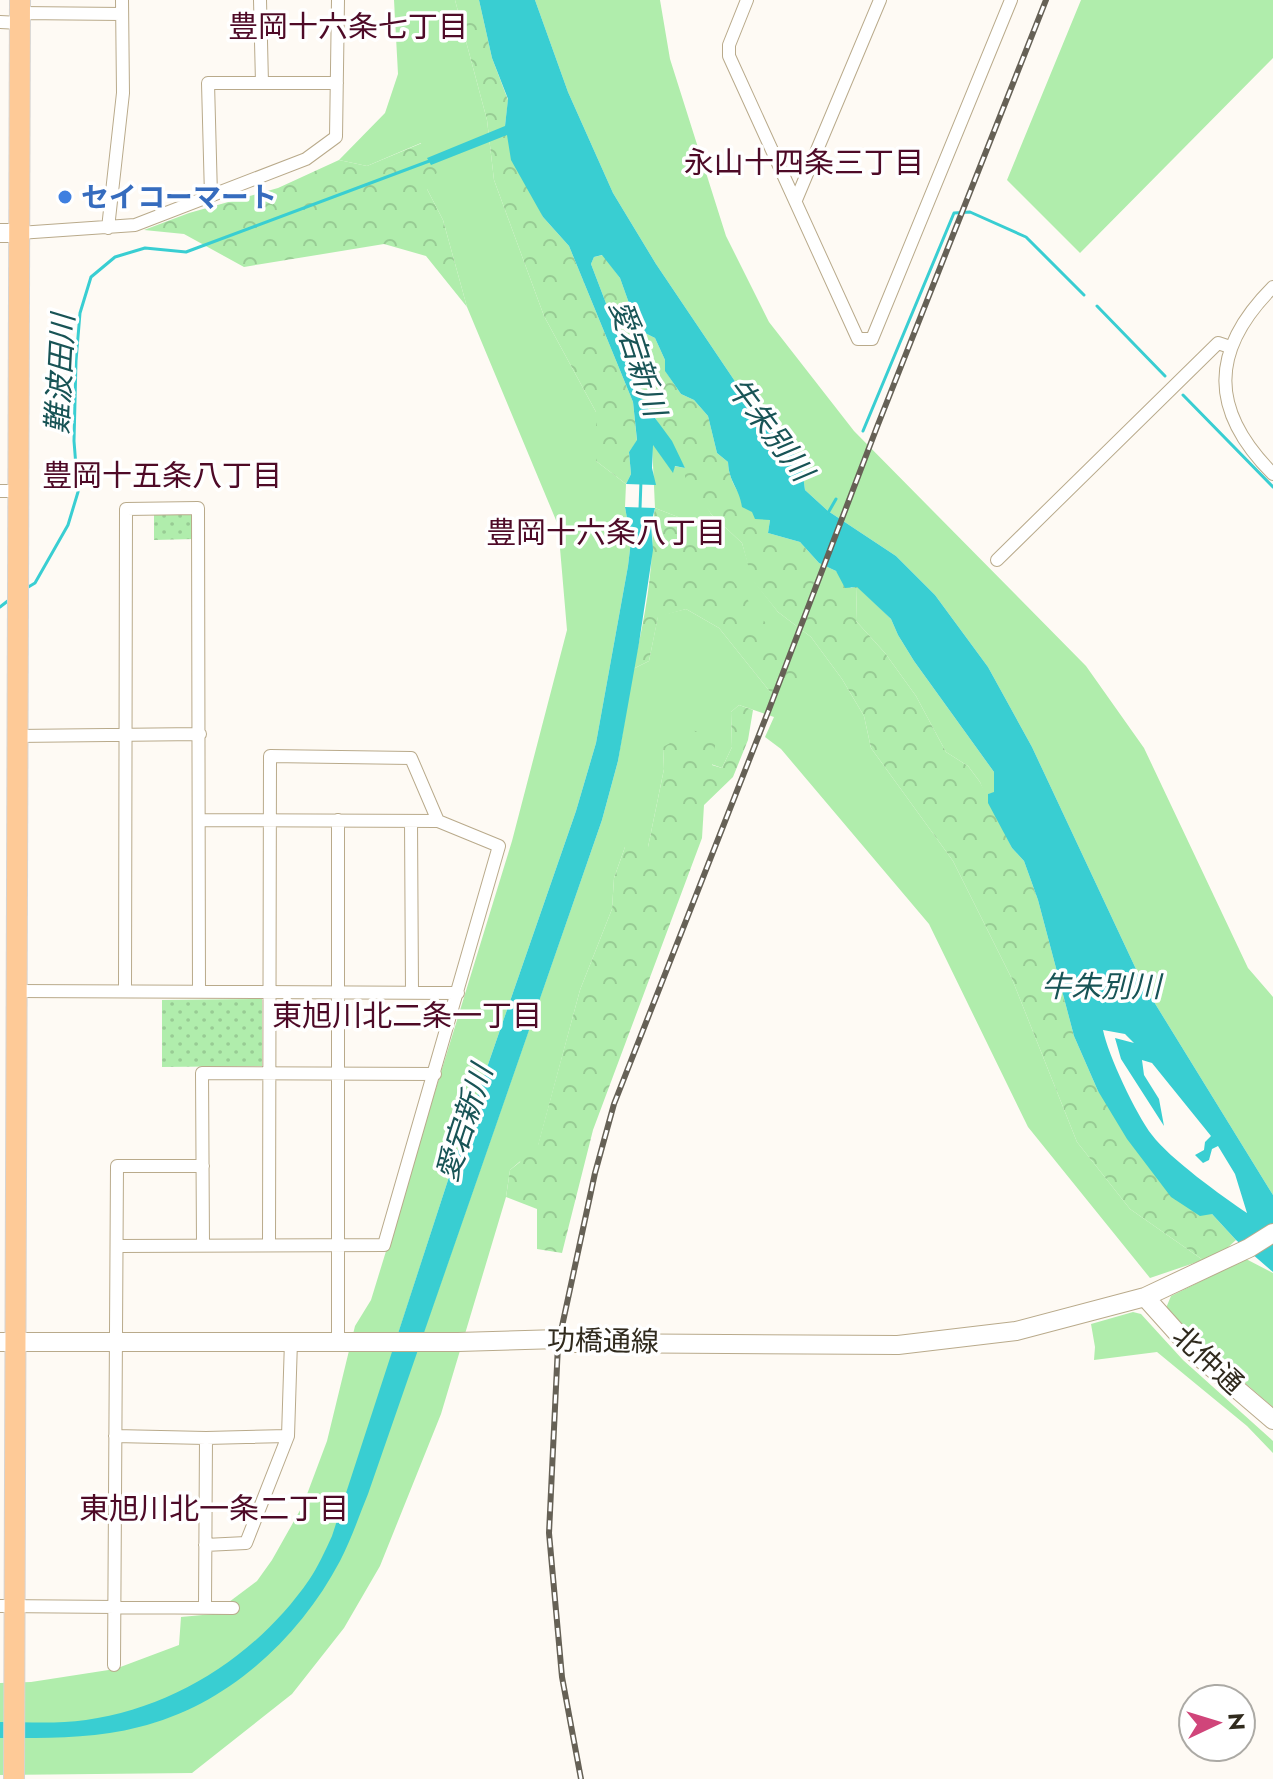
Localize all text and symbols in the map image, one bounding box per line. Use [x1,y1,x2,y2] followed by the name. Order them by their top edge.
[228,5,468,48] district label: 豊岡十六条七丁目
[684,141,924,184] district label: 永山十四条三丁目
[81,177,277,218] place label: セイコーマート
[56,188,74,206] marker: セイコーマート
[599,294,678,425] water label: 愛宕新川
[35,310,85,435] water label: 難波田川
[717,368,825,492] water label: 牛朱別川
[42,454,282,497] district label: 豊岡十五条八丁目
[486,511,726,554] district label: 豊岡十六条八丁目
[1041,965,1164,1008] water label: 牛朱別川
[272,994,542,1037] district label: 東旭川北二条一丁目
[425,1056,504,1187] water label: 愛宕新川
[1163,1316,1253,1404] street label: 北仲通
[547,1320,659,1362] street label: 功橋通線
[79,1487,349,1530] district label: 東旭川北一条二丁目
[1177,1683,1257,1763] north arrow
[1220,1712,1254,1731] text: N

